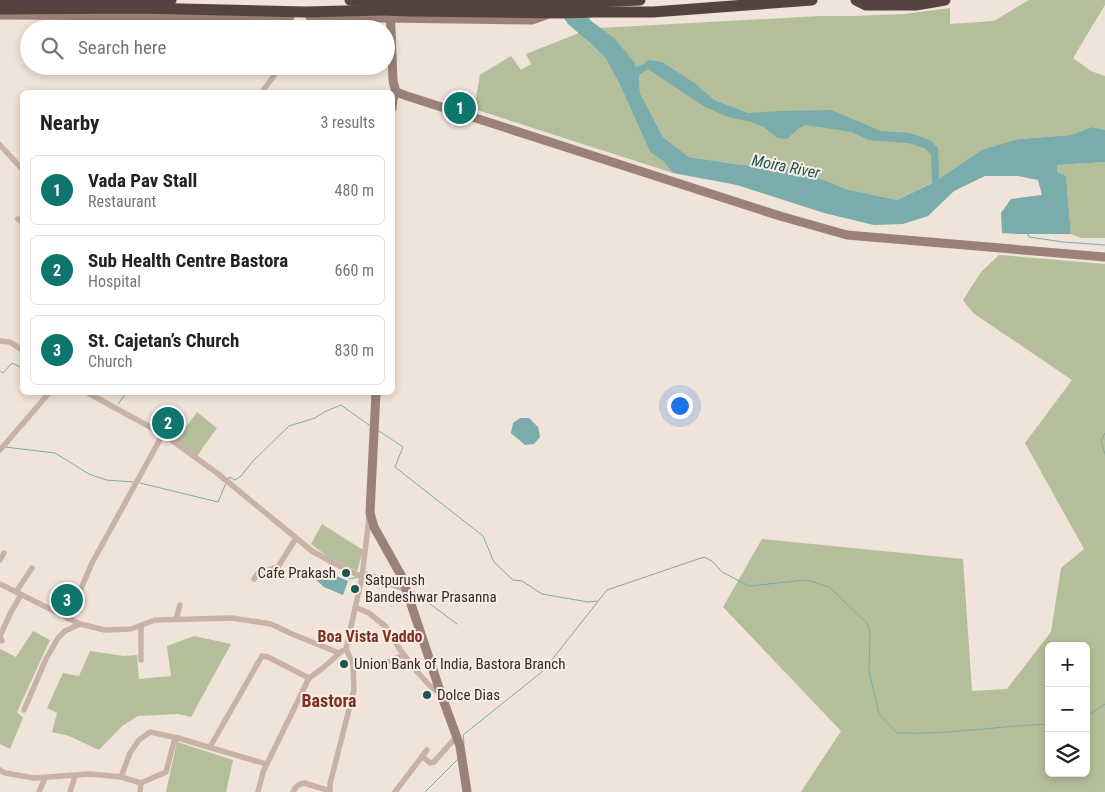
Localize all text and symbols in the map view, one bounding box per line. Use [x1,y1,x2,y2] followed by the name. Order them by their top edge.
[20,20,395,75] search box
[38,34,66,62] icon: search
[78,36,166,59] text: Search here
[444,89,476,127] pin: 1
[40,111,99,135] text: Nearby
[320,113,375,132] text: 3 results
[750,151,823,183] water label: Moira River
[88,169,197,192] text: Vada Pav Stall
[53,181,61,200] text: 1
[335,181,374,200] text: 480 m
[88,192,156,211] text: Restaurant
[88,249,288,272] text: Sub Health Centre Bastora
[53,261,61,280] text: 2
[335,261,374,280] text: 660 m
[88,272,141,291] text: Hospital
[88,329,239,352] text: St. Cajetan’s Church
[53,341,61,360] text: 3
[335,341,374,360] text: 830 m
[88,352,132,371] text: Church
[667,393,693,419] your location
[152,404,184,442] pin: 2
[257,564,336,582] place label: Cafe Prakash
[340,567,352,579] marker: Cafe Prakash
[365,571,497,606] place label: Satpurush Bandeshwar Prasanna
[51,581,83,619] pin: 3
[349,583,361,595] marker: Satpurush Bandeshwar Prasanna
[317,627,423,646] district label: Boa Vista Vaddo
[1045,642,1090,777] map controls
[1045,642,1090,687] button: +
[354,655,565,673] place label: Union Bank of India, Bastora Branch
[338,658,350,670] marker: Union Bank of India, Bastora Branch
[437,686,500,704] place label: Dolce Dias
[1045,687,1090,732] button: −
[421,689,433,701] marker: Dolce Dias
[301,690,357,711] district label: Bastora
[1045,732,1090,777] button: layers

